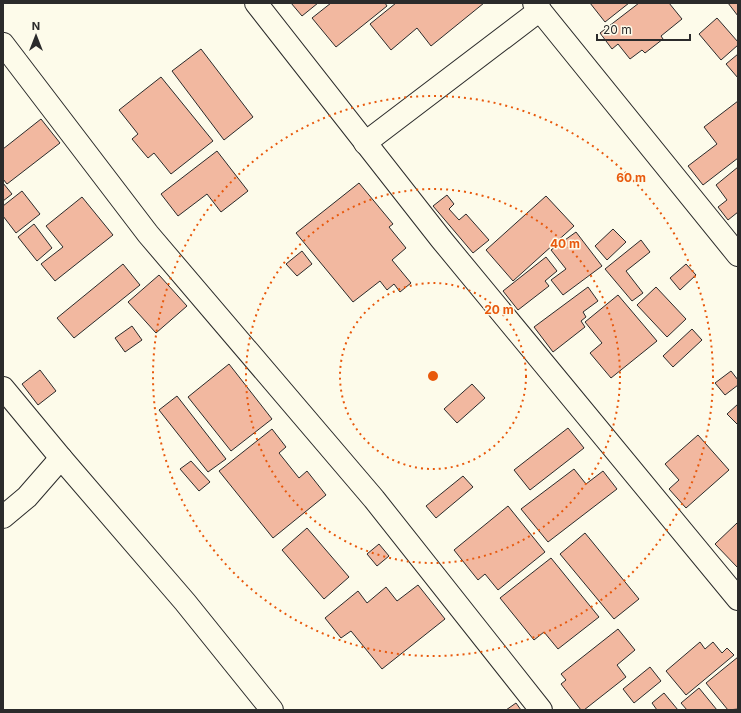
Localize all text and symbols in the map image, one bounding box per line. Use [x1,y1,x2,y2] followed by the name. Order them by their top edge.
[16,16,56,56] north arrow
[597,16,690,42] scale bar
[32,19,40,33] text: N
[603,22,632,37] text: 20 m
[616,170,646,185] text: 60 m
[550,236,580,251] text: 40 m
[484,302,514,317] text: 20 m
[426,369,440,383] centre of rings

